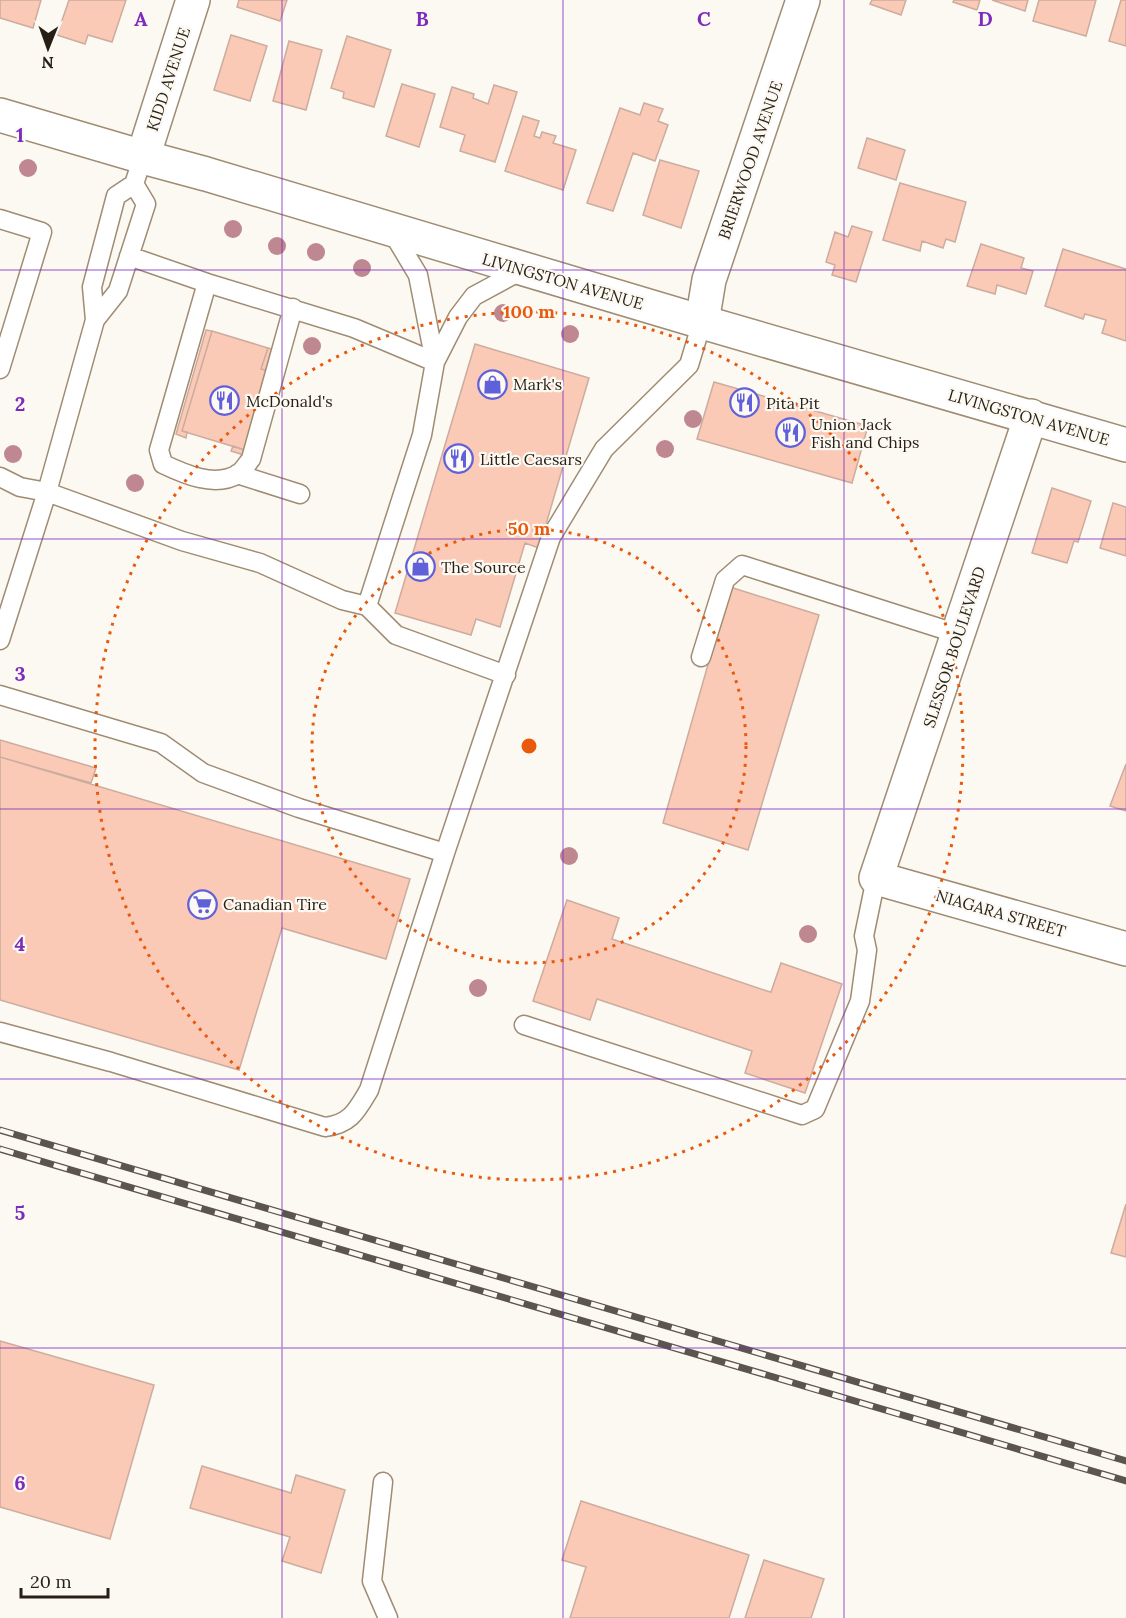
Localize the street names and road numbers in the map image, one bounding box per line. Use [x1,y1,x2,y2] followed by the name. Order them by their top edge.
[142,24,194,134] street label: KIDD AVENUE
[714,78,787,242] street label: BRIERWOOD AVENUE
[480,248,646,314] street label: LIVINGSTON AVENUE
[946,384,1112,450] street label: LIVINGSTON AVENUE
[918,564,990,730] street label: SLESSOR BOULEVARD
[934,885,1068,941] street label: NIAGARA STREET

